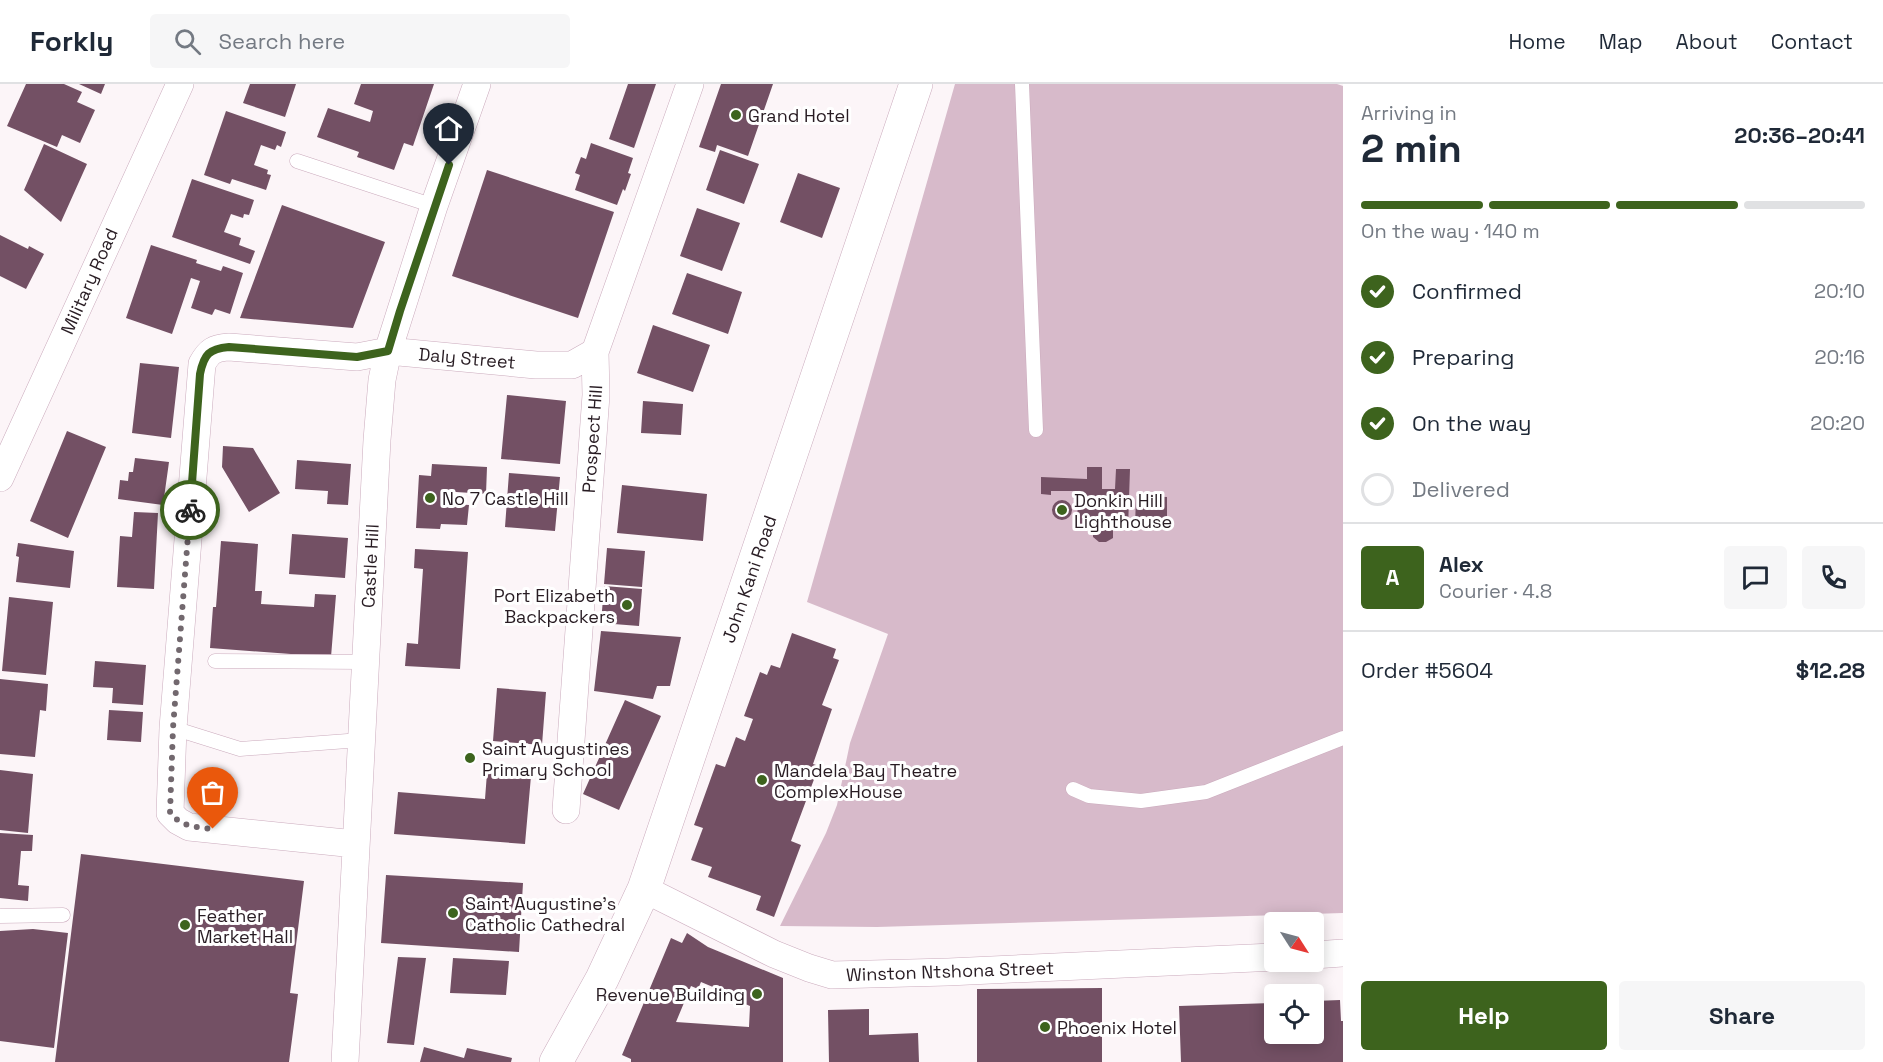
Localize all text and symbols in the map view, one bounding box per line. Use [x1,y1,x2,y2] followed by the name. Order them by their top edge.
[150,14,570,68] search box
[30,23,114,59] text: Forkly
[171,25,204,58] icon: search
[219,27,345,55] text: Search here
[1508,28,1566,55] text: Home
[1599,28,1643,55] text: Map
[1676,28,1738,55] text: About
[1771,28,1853,55] text: Contact
[1361,100,1457,126] text: Arriving in
[423,103,474,165] pin
[748,104,850,127] place label: Grand Hotel
[729,108,743,122] marker: Grand Hotel
[432,112,465,145] icon: home
[1734,121,1865,149] text: 20:36–20:41
[1361,124,1462,173] text: 2 min
[1361,218,1540,244] text: On the way · 140 m
[55,224,123,338] street label: Military Road
[1361,275,1394,308] icon: check
[1412,277,1522,305] text: Confirmed
[1814,278,1865,304] text: 20:10
[1361,341,1394,374] icon: check
[418,342,516,374] street label: Daly Street
[1412,343,1514,371] text: Preparing
[1814,344,1865,370] text: 20:16
[577,384,607,494] street label: Prospect Hill
[1361,407,1394,440] icon: check
[1412,409,1531,437] text: On the way
[1810,410,1865,436] text: 20:20
[1412,475,1510,503] text: Delivered
[160,480,220,540] courier
[442,487,569,510] place label: No 7 Castle Hill
[1074,489,1172,533] place label: Donkin Hill Lighthouse
[423,491,437,505] marker: No 7 Castle Hill
[174,494,207,527] icon: bike
[1055,503,1069,517] marker: Donkin Hill Lighthouse
[716,512,782,646] street label: John Kani Road
[356,523,384,609] street label: Castle Hill
[1724,546,1787,609] button: chat
[1802,546,1865,609] button: phone
[1439,550,1484,578] text: Alex
[1386,563,1399,591] text: A
[1439,578,1552,604] text: Courier · 4.8
[494,584,615,628] place label: Port Elizabeth Backpackers
[620,598,634,612] marker: Port Elizabeth Backpackers
[1361,656,1493,684] text: Order #5604
[1796,656,1865,684] text: $12.28
[482,737,629,781] place label: Saint Augustines Primary School
[463,751,477,765] marker: Saint Augustines Primary School
[774,759,957,803] place label: Mandela Bay Theatre ComplexHouse
[187,767,238,829] pin
[755,773,769,787] marker: Mandela Bay Theatre ComplexHouse
[196,776,229,809] icon: bag
[465,892,625,936] place label: Saint Augustine's Catholic Cathedral
[197,904,293,948] place label: Feather Market Hall
[446,906,460,920] marker: Saint Augustine's Catholic Cathedral
[1264,912,1324,972] north arrow
[1264,912,1324,1044] map controls
[178,918,192,932] marker: Feather Market Hall
[846,956,1054,986] street label: Winston Ntshona Street
[1361,981,1607,1050] button: Help
[1619,981,1865,1050] button: Share
[596,983,745,1006] place label: Revenue Building
[1264,984,1324,1044] button: locate
[750,987,764,1001] marker: Revenue Building
[1057,1016,1177,1039] place label: Phoenix Hotel
[1038,1020,1052,1034] marker: Phoenix Hotel

